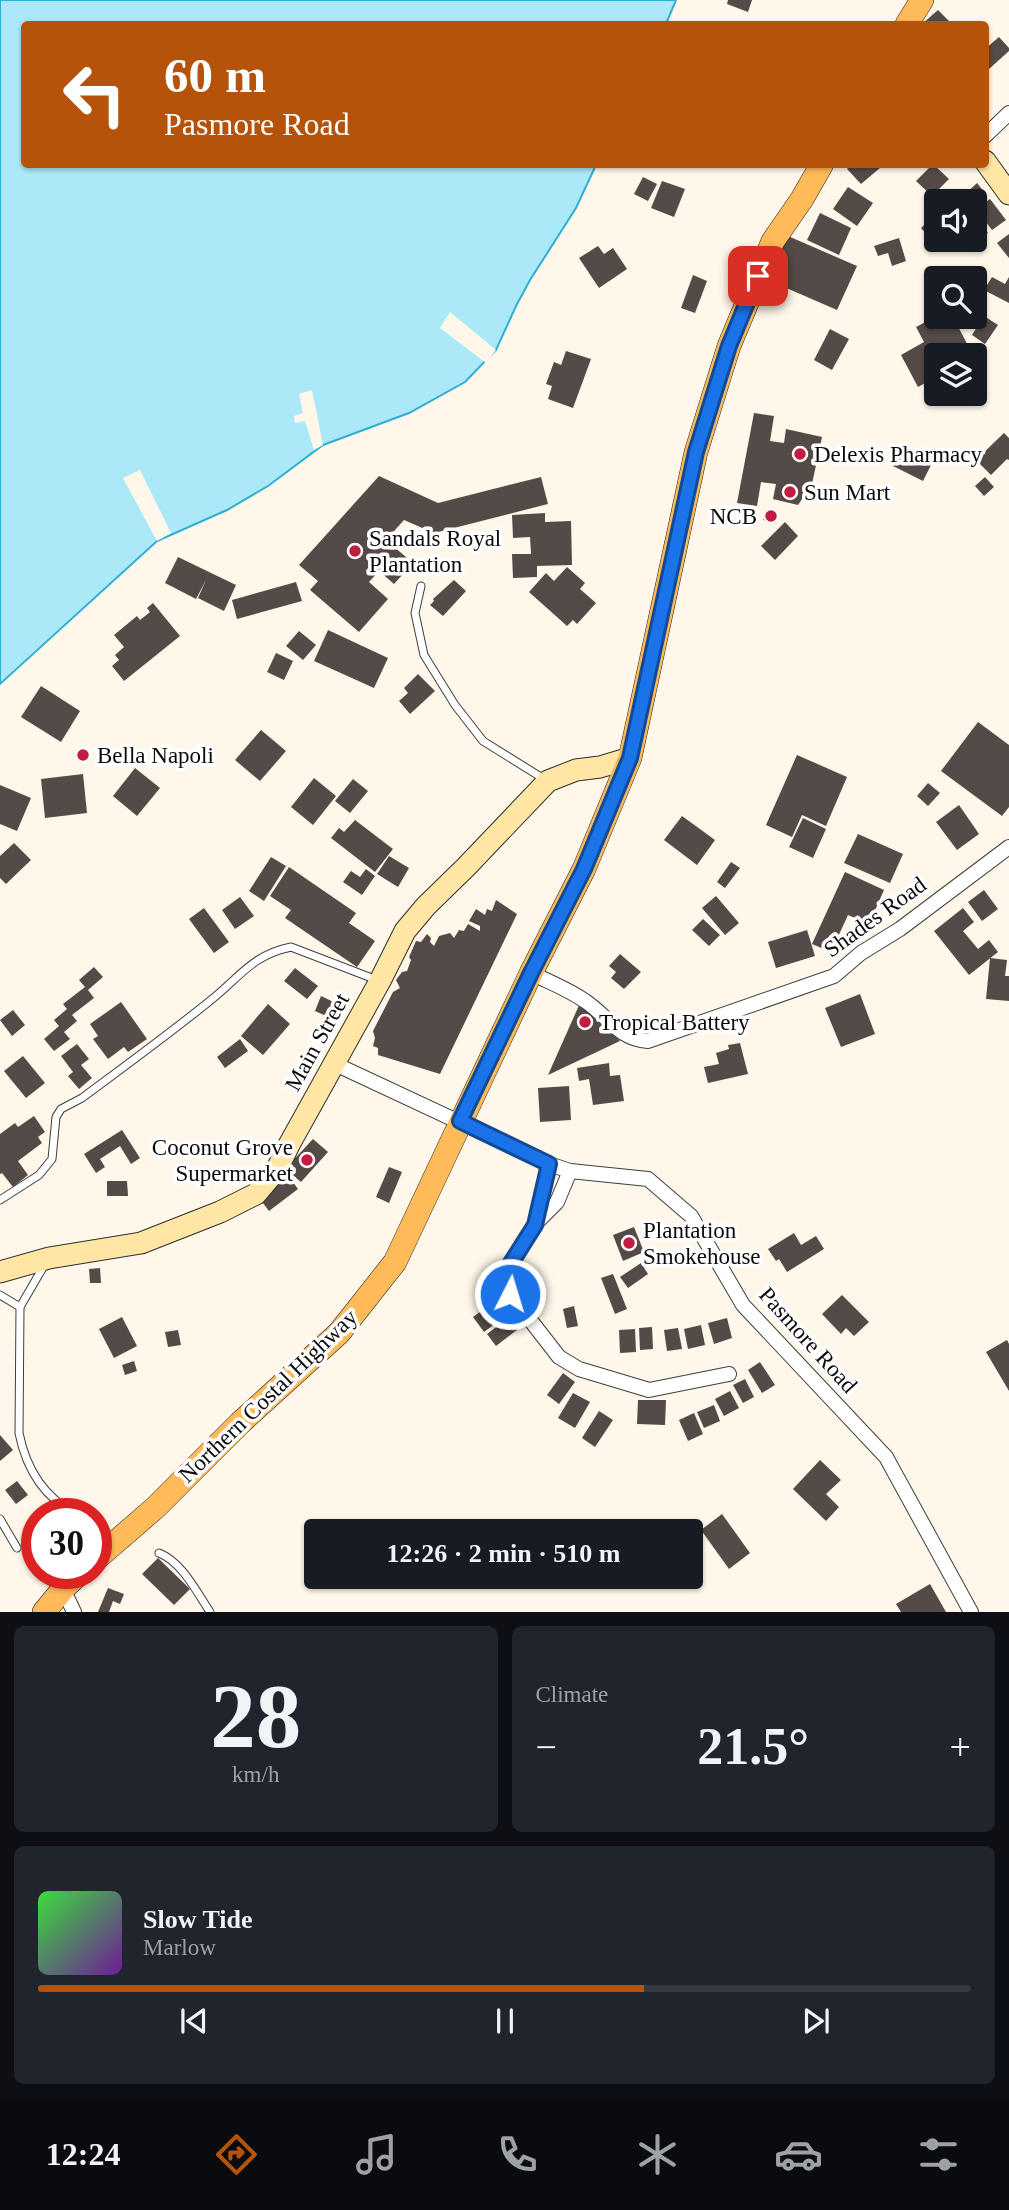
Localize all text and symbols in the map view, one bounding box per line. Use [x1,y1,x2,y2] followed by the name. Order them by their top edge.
[164,48,266,103] text: 60 m
[49,49,140,140] icon: left
[164,106,350,142] text: Pasmore Road
[924,189,987,406] map controls
[924,189,987,252] button: sound
[728,246,788,306] pin
[739,257,777,295] icon: arrive
[924,266,987,329] button: search
[924,343,987,406] button: layers
[814,442,982,467] place label: Delexis Pharmacy
[792,446,808,462] marker: Delexis Pharmacy
[804,480,891,505] place label: Sun Mart
[782,484,798,500] marker: Sun Mart
[710,504,757,529] place label: NCB
[763,508,779,524] marker: NCB
[369,526,501,577] place label: Sandals Royal Plantation
[347,543,363,559] marker: Sandals Royal Plantation
[97,743,214,768] place label: Bella Napoli
[75,747,91,763] marker: Bella Napoli
[819,871,931,962] street label: Shades Road
[280,988,354,1095] street label: Main Street
[599,1010,750,1035] place label: Tropical Battery
[577,1014,593,1030] marker: Tropical Battery
[152,1135,294,1186] place label: Coconut Grove Supermarket
[299,1152,315,1168] marker: Coconut Grove Supermarket
[643,1218,761,1269] place label: Plantation Smokehouse
[621,1235,637,1251] marker: Plantation Smokehouse
[473,1257,547,1331] position arrow
[754,1282,862,1398] street label: Pasmore Road
[174,1304,363,1488] street label: Northern Costal Highway
[21,1498,112,1589] speed limit sign: 30
[387,1539,621,1568] text: 12:26 · 2 min · 510 m
[210,1666,301,1767] text: 28
[536,1682,608,1707] text: Climate
[697,1718,809,1775] text: 21.5°
[536,1726,557,1768] text: −
[950,1726,971,1768] text: +
[232,1762,279,1787] text: km/h
[143,1905,253,1934] text: Slow Tide
[143,1935,216,1960] text: Marlow
[175,2002,213,2040] icon: previous
[486,2002,524,2040] icon: pause
[797,2002,835,2040] icon: next
[212,2130,261,2179] icon: directions
[352,2130,401,2179] icon: music
[493,2130,542,2179] icon: phone
[633,2130,682,2179] icon: climate
[774,2130,823,2179] icon: car
[914,2130,963,2179] icon: filters
[46,2136,120,2172] text: 12:24

